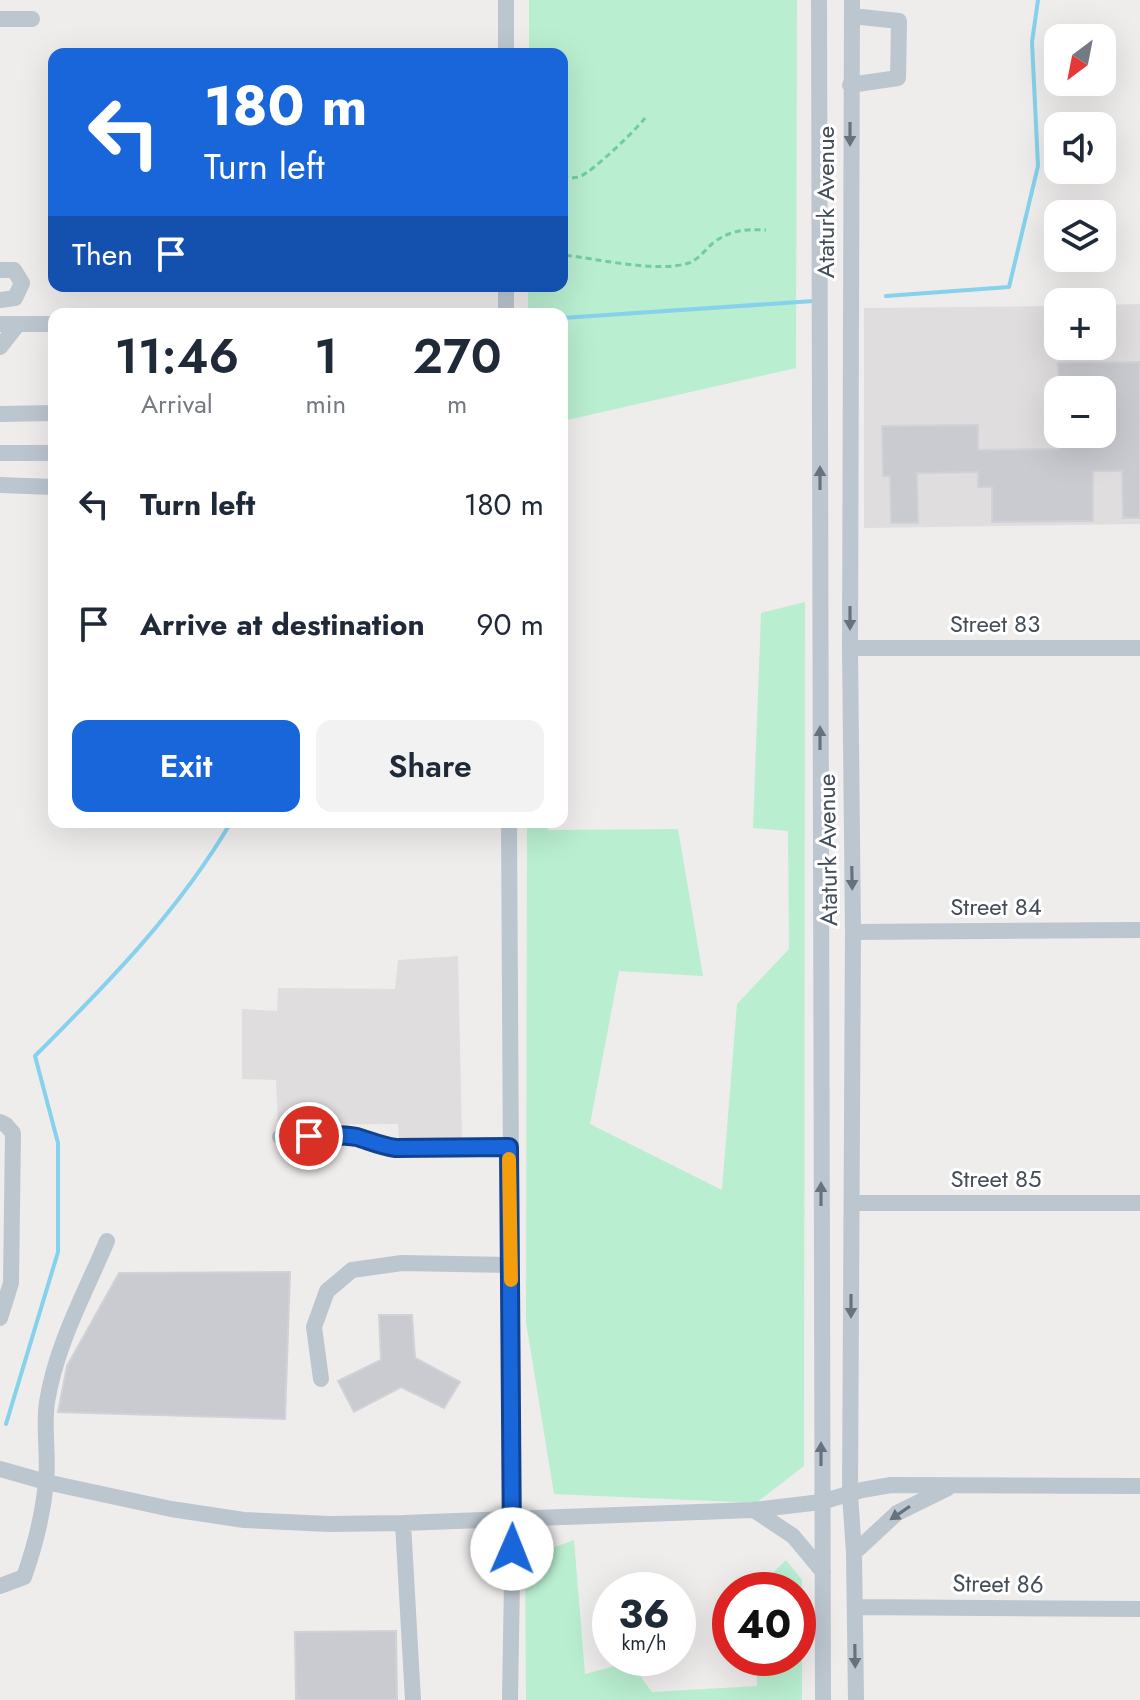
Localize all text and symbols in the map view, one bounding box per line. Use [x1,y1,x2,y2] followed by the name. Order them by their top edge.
[1044,24,1116,96] north arrow
[1044,24,1116,448] map controls
[204,65,367,146] text: 180 m
[72,80,176,184] icon: left
[1044,112,1116,184] button: sound
[844,122,856,147] one-way arrow
[808,126,843,278] street label: Ataturk Avenue
[204,140,325,192] text: Turn left
[1044,200,1116,272] button: layers
[149,232,193,276] icon: arrive
[72,233,133,276] text: Then
[1044,288,1116,360] button: +
[114,322,239,391] text: 11:46
[314,322,338,391] text: 1
[413,322,502,391] text: 270
[1044,376,1116,448] button: −
[141,385,213,423] text: Arrival
[306,385,346,423] text: min
[447,385,467,423] text: m
[814,465,826,490] one-way arrow
[72,482,116,526] icon: left
[140,483,255,526] text: Turn left
[464,483,544,526] text: 180 m
[72,602,116,646] icon: arrive
[140,603,425,646] text: Arrive at destination
[476,603,544,646] text: 90 m
[844,606,856,631] one-way arrow
[950,606,1040,641] street label: Street 83
[72,720,300,812] button: Exit
[316,720,544,812] button: Share
[814,725,826,750] one-way arrow
[809,774,846,926] street label: Ataturk Avenue
[846,866,858,891] one-way arrow
[950,889,1042,924] street label: Street 84
[275,1102,343,1170] pin
[287,1114,331,1158] icon: arrive
[950,1161,1042,1196] street label: Street 85
[815,1181,827,1206] one-way arrow
[845,1294,857,1319] one-way arrow
[815,1441,827,1466] one-way arrow
[889,1505,910,1520] one-way arrow
[470,1507,554,1591] position arrow
[952,1565,1044,1602] street label: Street 86
[712,1572,816,1676] speed limit sign: 40
[618,1585,670,1643] text: 36
[621,1629,667,1658] text: km/h
[849,1644,862,1669] one-way arrow

